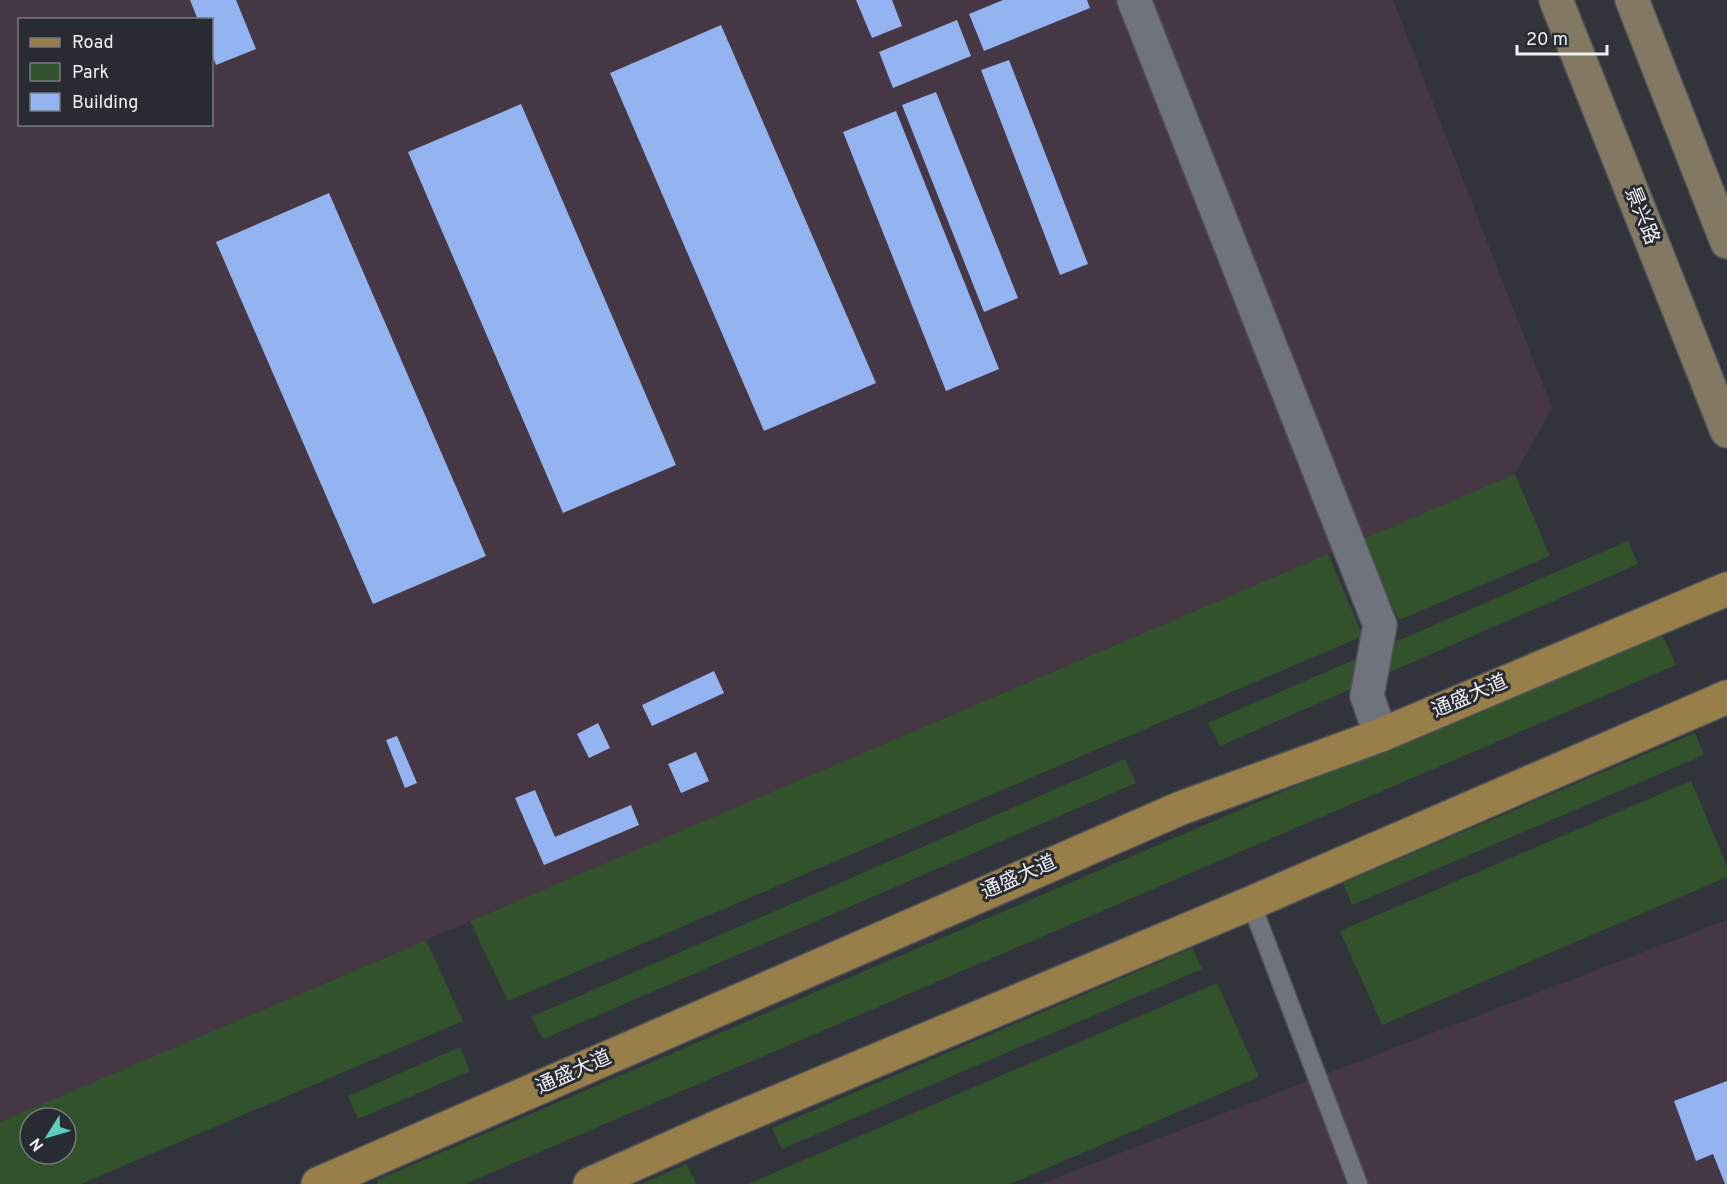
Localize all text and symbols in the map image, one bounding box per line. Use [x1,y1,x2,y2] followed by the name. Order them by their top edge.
[18,18,213,126] legend
[1517,18,1607,56] scale bar
[1526,29,1568,52] text: 20 m
[72,32,114,55] text: Road
[72,62,109,85] text: Park
[72,92,138,115] text: Building
[1618,183,1664,249] street label: 景兴路
[1428,669,1512,725] street label: 通盛大道
[977,850,1061,906] street label: 通盛大道
[532,1045,616,1101] street label: 通盛大道
[18,1106,78,1166] north arrow
[26,1133,49,1154] text: N

